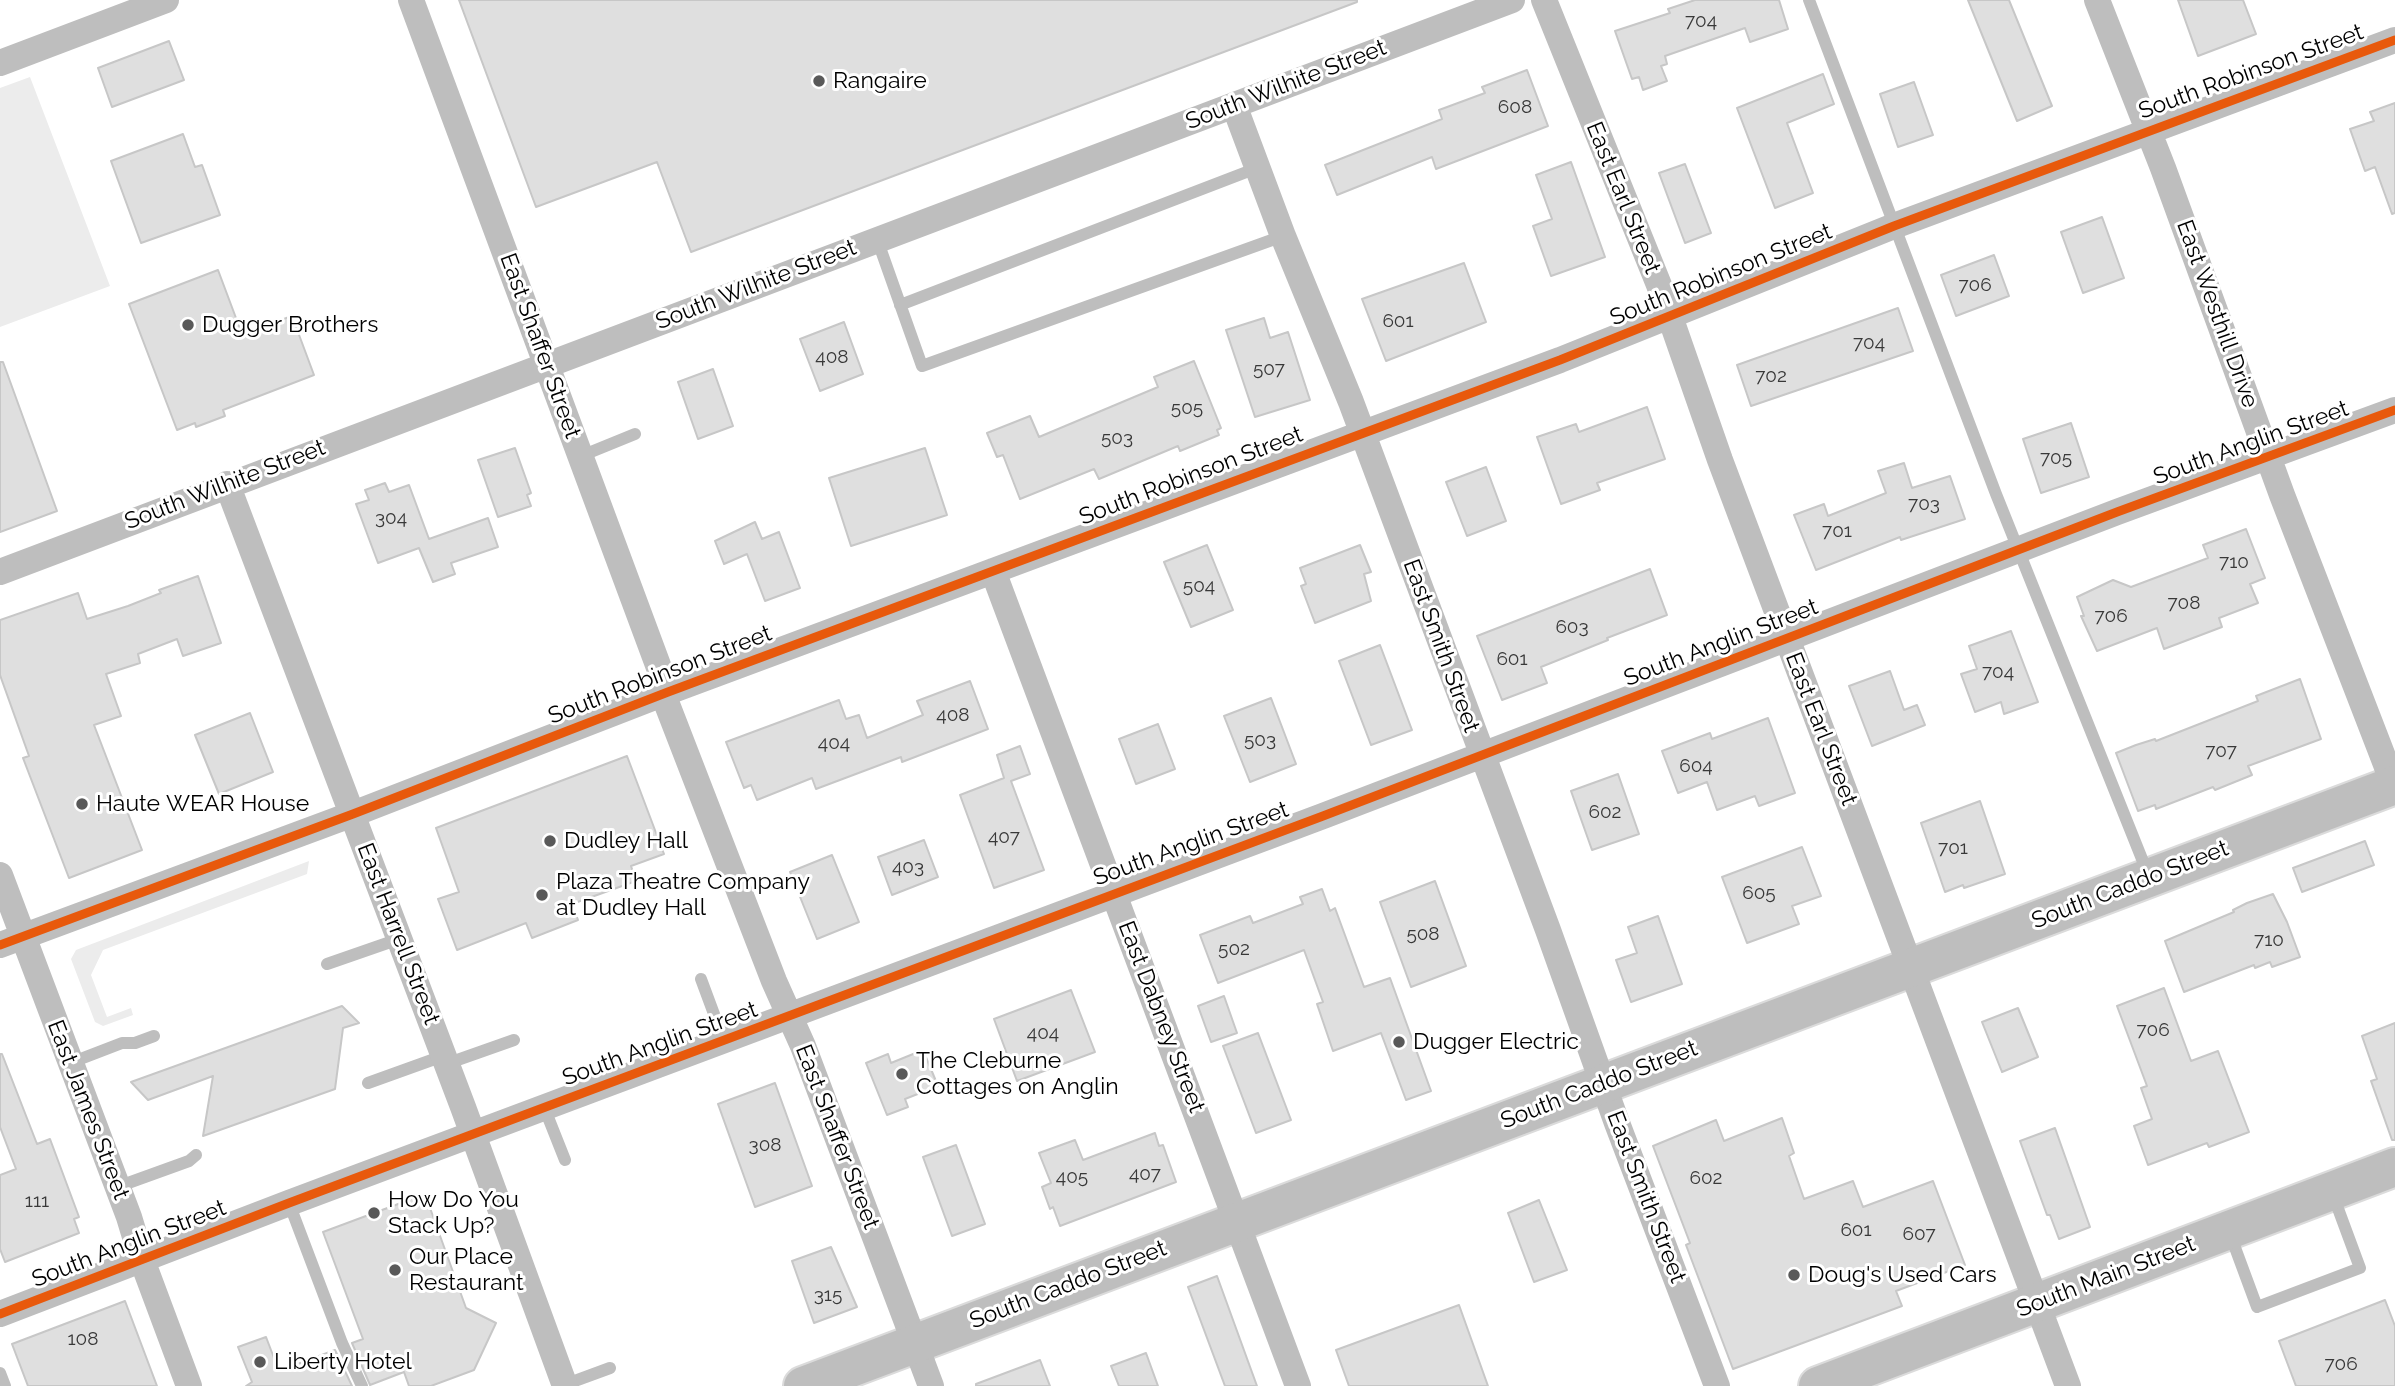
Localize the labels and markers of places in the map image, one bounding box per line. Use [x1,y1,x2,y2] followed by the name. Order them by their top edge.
[833,67,927,95] place label: Rangaire
[811,73,827,89] marker: Rangaire
[202,311,378,339] place label: Dugger Brothers
[180,317,196,333] marker: Dugger Brothers
[96,790,309,818] place label: Haute WEAR House
[74,796,90,812] marker: Haute WEAR House
[564,827,688,855] place label: Dudley Hall
[542,833,558,849] marker: Dudley Hall
[556,868,810,922] place label: Plaza Theatre Company at Dudley Hall
[534,887,550,903] marker: Plaza Theatre Company at Dudley Hall
[1413,1028,1579,1056] place label: Dugger Electric
[1391,1034,1407,1050] marker: Dugger Electric
[916,1047,1119,1101] place label: The Cleburne Cottages on Anglin
[894,1066,910,1082] marker: The Cleburne Cottages on Anglin
[388,1186,519,1240] place label: How Do You Stack Up?
[366,1205,382,1221] marker: How Do You Stack Up?
[409,1243,524,1297] place label: Our Place Restaurant
[1808,1261,1997,1289] place label: Doug's Used Cars
[387,1262,403,1278] marker: Our Place Restaurant
[1786,1267,1802,1283] marker: Doug's Used Cars
[274,1348,412,1376] place label: Liberty Hotel
[252,1354,268,1370] marker: Liberty Hotel

